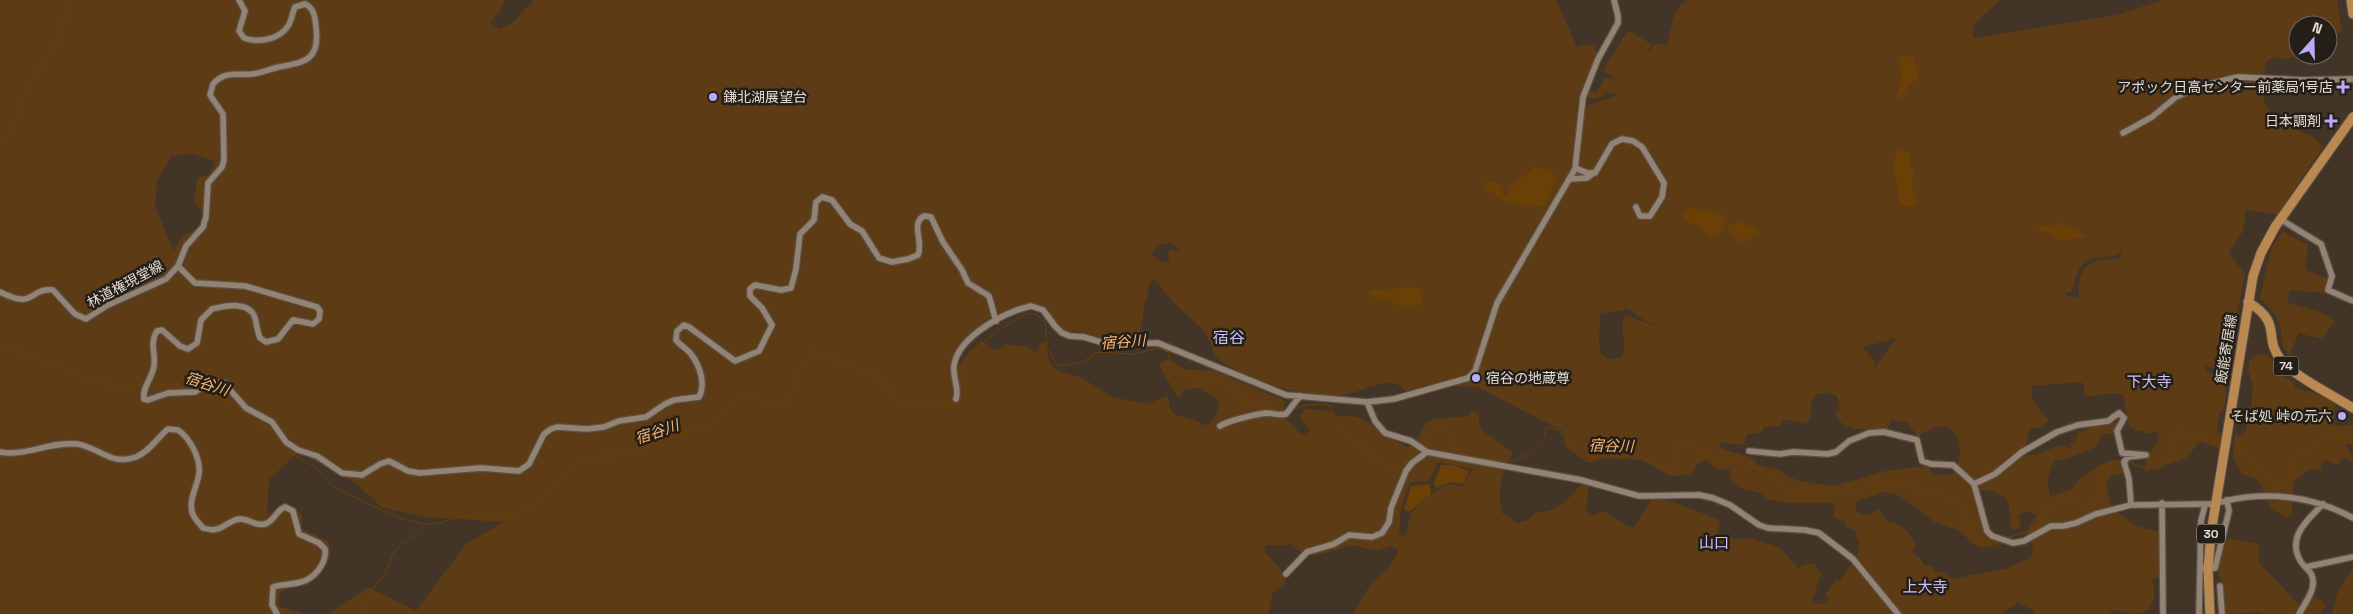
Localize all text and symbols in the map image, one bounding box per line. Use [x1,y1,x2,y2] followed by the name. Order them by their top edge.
[2288,15,2338,65] north arrow
[2310,18,2325,38] text: N
[2117,78,2333,96] place label: アポック日高センター前薬局1号店
[2337,81,2349,93] marker: アポック日高センター前薬局1号店
[723,88,807,106] place label: 鎌北湖展望台
[707,91,719,103] marker: 鎌北湖展望台
[2265,112,2321,130] place label: 日本調剤
[2325,115,2337,127] marker: 日本調剤
[84,256,166,312] street label: 林道権現堂線
[2212,313,2240,385] street label: 飯能寄居線
[1213,327,1245,348] district label: 宿谷
[1100,330,1148,353] water label: 宿谷川
[2274,356,2298,376] road number: 74
[183,368,233,400] water label: 宿谷川
[1486,369,1570,387] place label: 宿谷の地蔵尊
[1470,372,1482,384] marker: 宿谷の地蔵尊
[2126,372,2172,391] district label: 下大寺
[2230,407,2332,425] place label: そば処 峠の元六
[2336,410,2348,422] marker: そば処 峠の元六
[632,415,683,448] water label: 宿谷川
[1588,436,1636,455] water label: 宿谷川
[2197,524,2225,544] road number: 30
[1699,533,1729,552] district label: 山口
[1902,577,1948,596] district label: 上大寺

